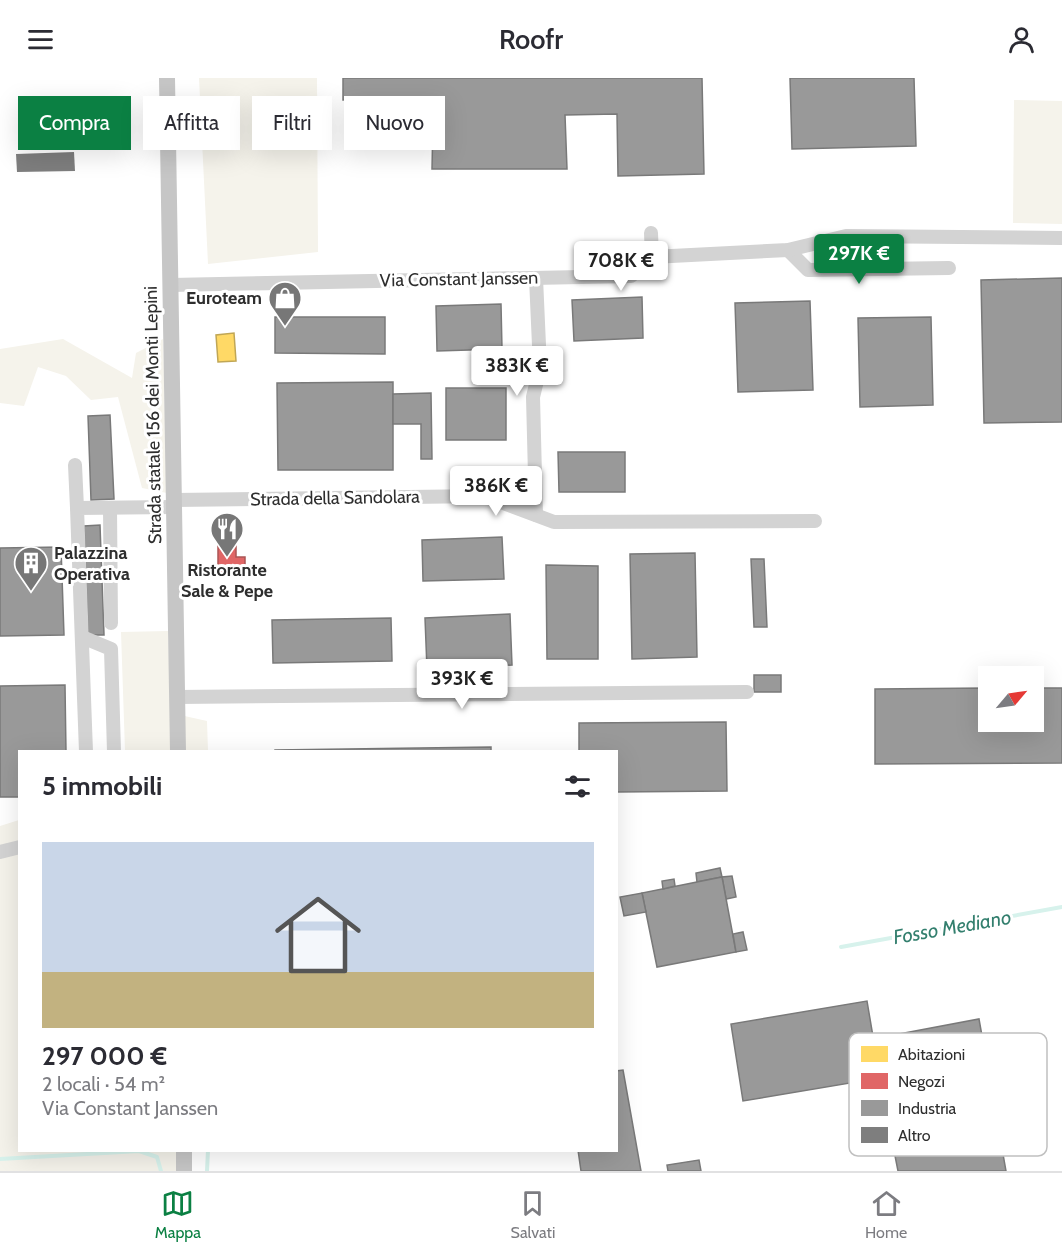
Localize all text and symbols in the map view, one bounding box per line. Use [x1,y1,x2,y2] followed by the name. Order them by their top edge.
[24,23,57,56] icon: menu
[499,23,563,56] text: Roofr
[1005,23,1038,56] icon: person
[18,96,131,150] chip: Compra
[143,96,240,150] chip: Affitta
[252,96,332,150] chip: Filtri
[344,96,445,150] chip: Nuovo
[810,234,908,285] pin: 297K €
[572,241,670,292] pin: 708K €
[828,241,890,265] text: 297K €
[588,248,654,272] text: 708K €
[380,267,538,291] street label: Via Constant Janssen
[267,280,303,327] shop icon: Euroteam
[140,286,166,544] street label: Strada statale 156 dei Monti Lepini
[186,287,262,309] place label: Euroteam
[468,346,566,397] pin: 383K €
[485,353,549,377] text: 383K €
[447,466,545,517] pin: 386K €
[464,473,528,497] text: 386K €
[250,486,420,510] street label: Strada della Sandolara
[209,511,245,558] restaurant icon: Ristorante Sale & Pepe
[54,542,130,585] place label: Palazzina Operativa
[13,545,49,592] building icon: Palazzina Operativa
[181,559,273,602] place label: Ristorante Sale & Pepe
[413,659,511,710] pin: 393K €
[431,666,493,690] text: 393K €
[978,666,1044,732] north arrow
[978,666,1044,732] map controls
[42,770,162,802] text: 5 immobili
[561,770,594,803] icon: filters
[264,881,372,989] icon: home
[891,905,1013,949] water label: Fosso Mediano
[849,1033,1047,1156] legend
[42,1040,167,1072] text: 297 000 €
[898,1045,965,1064] text: Abitazioni
[42,1072,165,1096] text: 2 locali · 54 m²
[898,1072,945,1091] text: Negozi
[42,1096,218,1120] text: Via Constant Janssen
[898,1099,957,1118] text: Industria
[898,1126,931,1145] text: Altro
[155,1187,201,1242] tab: Mappa
[511,1187,555,1242] tab: Salvati
[865,1187,907,1242] tab: Home

